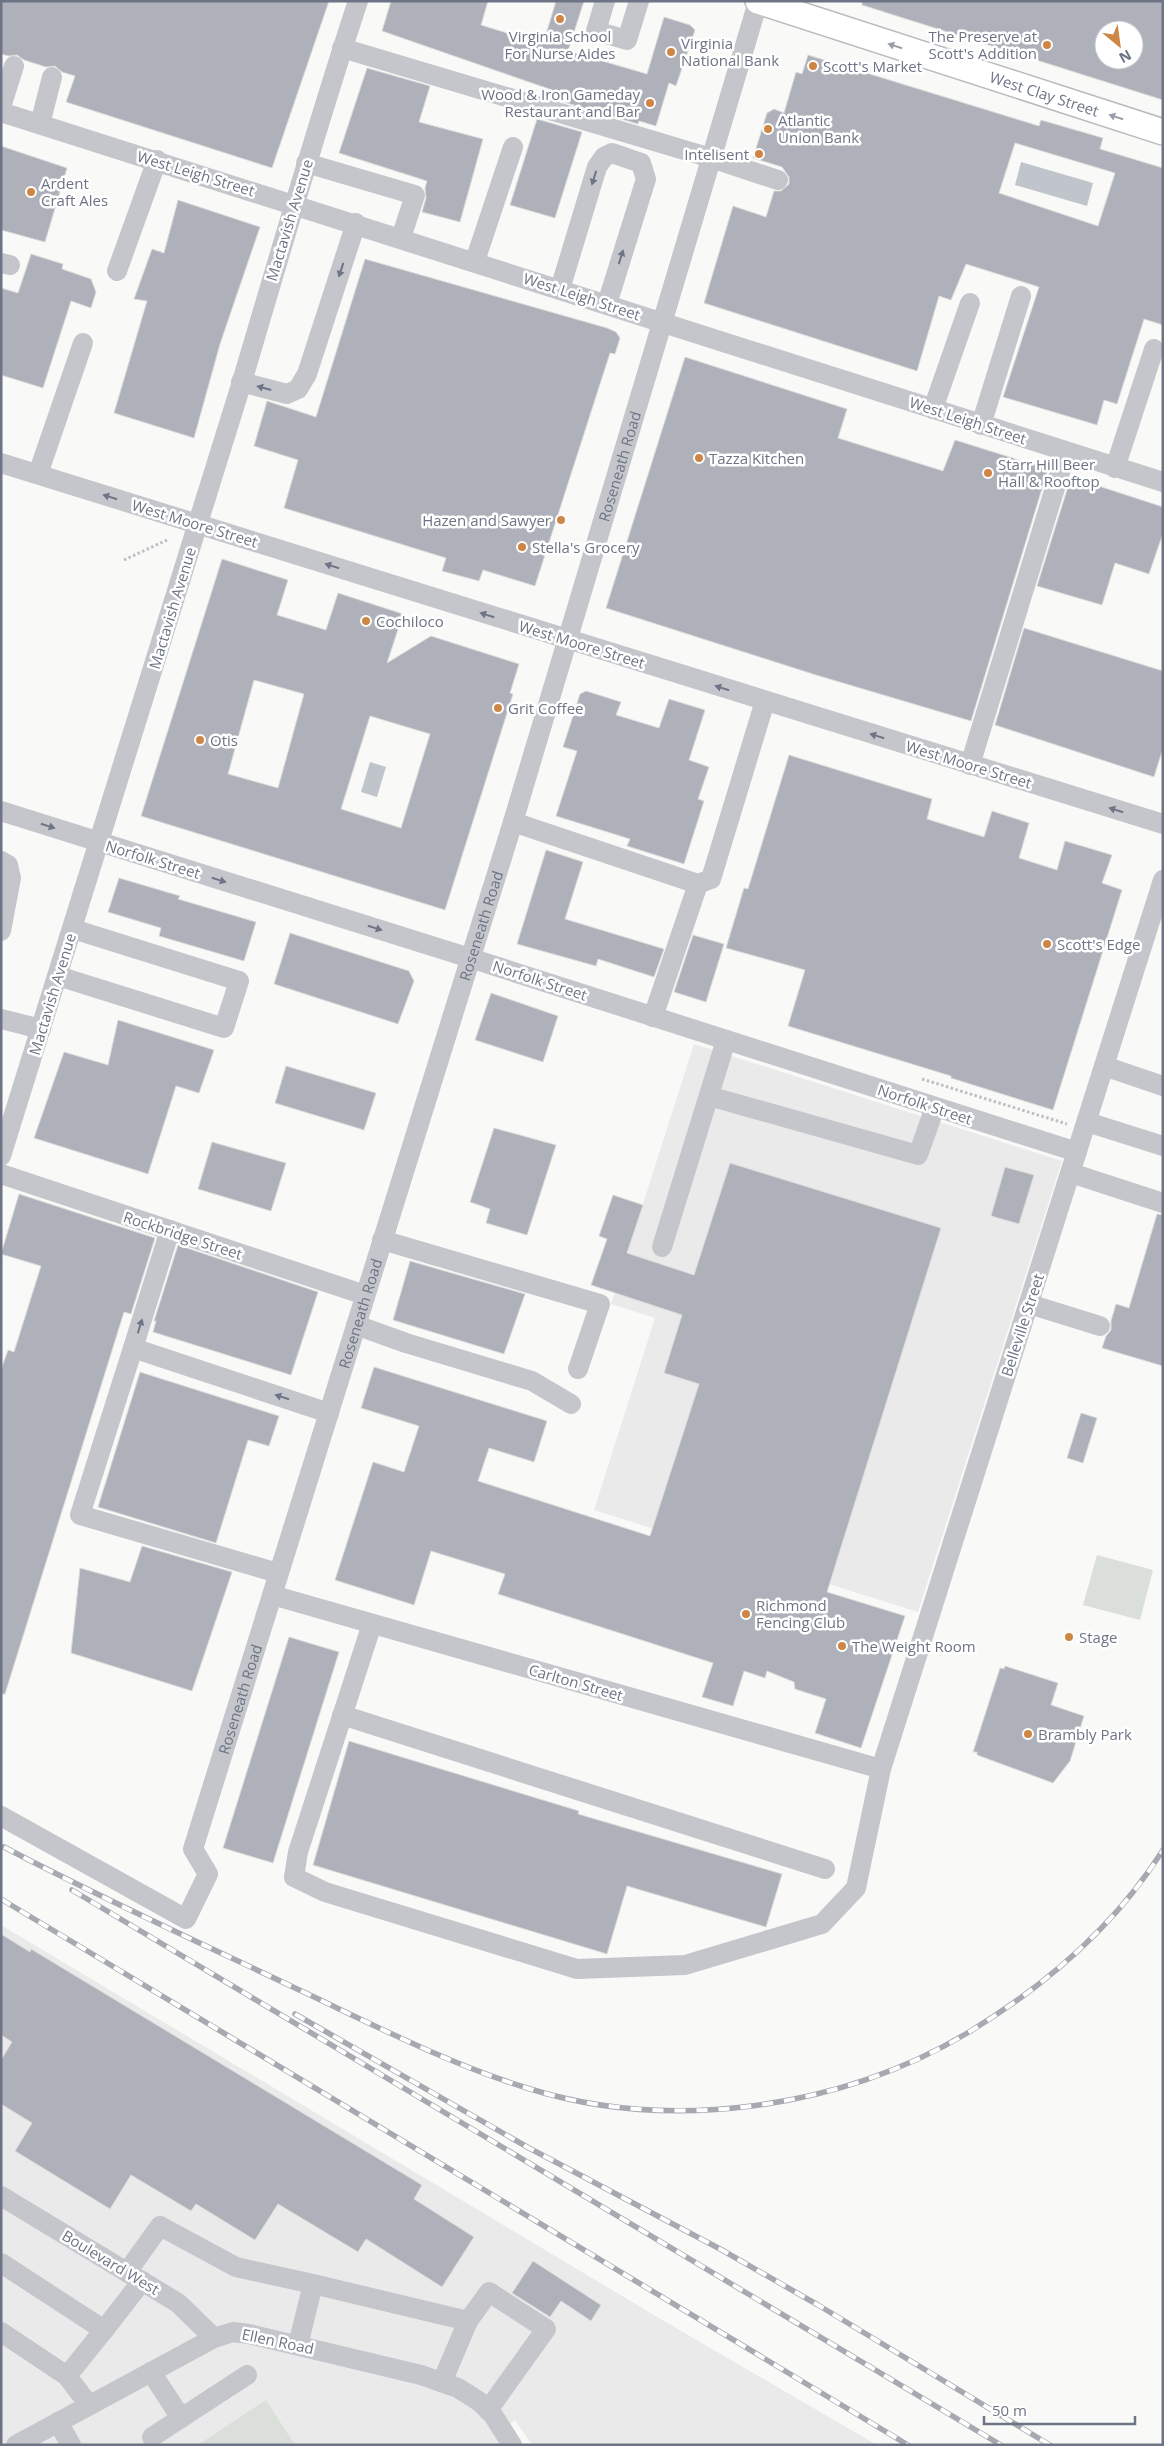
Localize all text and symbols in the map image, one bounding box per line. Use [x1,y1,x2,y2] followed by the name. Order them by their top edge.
[554,13,566,25] marker: Virginia School For Nurse Aides
[1094,20,1144,70] north arrow
[505,26,615,63] place label: Virginia School For Nurse Aides
[928,26,1037,63] place label: The Preserve at Scott's Addition
[681,33,779,70] place label: Virginia National Bank
[1041,39,1053,51] marker: The Preserve at Scott's Addition
[887,42,902,50] one-way arrow
[665,46,677,58] marker: Virginia National Bank
[1116,46,1135,68] text: N
[823,56,922,76] place label: Scott's Market
[807,60,819,72] marker: Scott's Market
[987,67,1102,121] street label: West Clay Street
[481,84,640,121] place label: Wood & Iron Gameday Restaurant and Bar
[644,97,656,109] marker: Wood & Iron Gameday Restaurant and Bar
[778,110,859,147] place label: Atlantic Union Bank
[1109,113,1124,121] one-way arrow
[762,123,774,135] marker: Atlantic Union Bank
[684,144,749,164] place label: Intelisent
[135,146,257,200] street label: West Leigh Street
[753,148,765,160] marker: Intelisent
[261,157,317,283] street label: Mactavish Avenue
[589,171,597,186] one-way arrow
[41,173,108,210] place label: Ardent Craft Ales
[25,186,37,198] marker: Ardent Craft Ales
[618,249,626,264] one-way arrow
[336,262,344,277] one-way arrow
[521,268,643,324] street label: West Leigh Street
[257,384,272,392] one-way arrow
[907,392,1029,448] street label: West Leigh Street
[593,409,645,524] street label: Roseneath Road
[709,448,804,468] place label: Tazza Kitchen
[693,452,705,464] marker: Tazza Kitchen
[998,454,1100,491] place label: Starr Hill Beer Hall & Rooftop
[982,467,994,479] marker: Starr Hill Beer Hall & Rooftop
[103,493,118,500] one-way arrow
[130,494,260,552] street label: West Moore Street
[422,510,551,530] place label: Hazen and Sawyer
[555,514,567,526] marker: Hazen and Sawyer
[532,537,640,557] place label: Stella's Grocery
[516,541,528,553] marker: Stella's Grocery
[144,545,200,671] street label: Mactavish Avenue
[325,562,340,570] one-way arrow
[480,610,495,618] one-way arrow
[376,611,444,631] place label: Cochiloco
[360,615,372,627] marker: Cochiloco
[517,615,647,673] street label: West Moore Street
[715,683,730,691] one-way arrow
[508,698,583,718] place label: Grit Coffee
[492,702,504,714] marker: Grit Coffee
[210,730,238,750] place label: Otis
[870,731,885,739] one-way arrow
[194,734,206,746] marker: Otis
[904,735,1034,793] street label: West Moore Street
[1109,806,1124,813] one-way arrow
[40,823,55,830] one-way arrow
[103,835,203,883] street label: Norfolk Street
[454,868,507,983] street label: Roseneath Road
[212,876,227,884] one-way arrow
[367,925,382,933] one-way arrow
[24,931,80,1057] street label: Mactavish Avenue
[1057,934,1141,954] place label: Scott's Edge
[1041,938,1053,950] marker: Scott's Edge
[490,955,590,1005] street label: Norfolk Street
[875,1079,975,1129] street label: Norfolk Street
[121,1206,245,1264] street label: Rockbridge Street
[333,1256,386,1371] street label: Roseneath Road
[996,1271,1048,1379] street label: Belleville Street
[137,1319,145,1334] one-way arrow
[275,1393,290,1401] one-way arrow
[756,1595,845,1632] place label: Richmond Fencing Club
[740,1608,752,1620] marker: Richmond Fencing Club
[1079,1627,1117,1647] place label: Stage
[1063,1631,1075,1643] marker: Stage
[852,1636,976,1656] place label: The Weight Room
[836,1640,848,1652] marker: The Weight Room
[213,1642,266,1757] street label: Roseneath Road
[527,1659,625,1705] street label: Carlton Street
[1038,1724,1132,1744] place label: Brambly Park
[1022,1728,1034,1740] marker: Brambly Park
[59,2225,163,2299] street label: Boulevard West
[240,2324,316,2358] street label: Ellen Road
[984,2394,1135,2426] scale bar
[992,2400,1027,2420] text: 50 m

